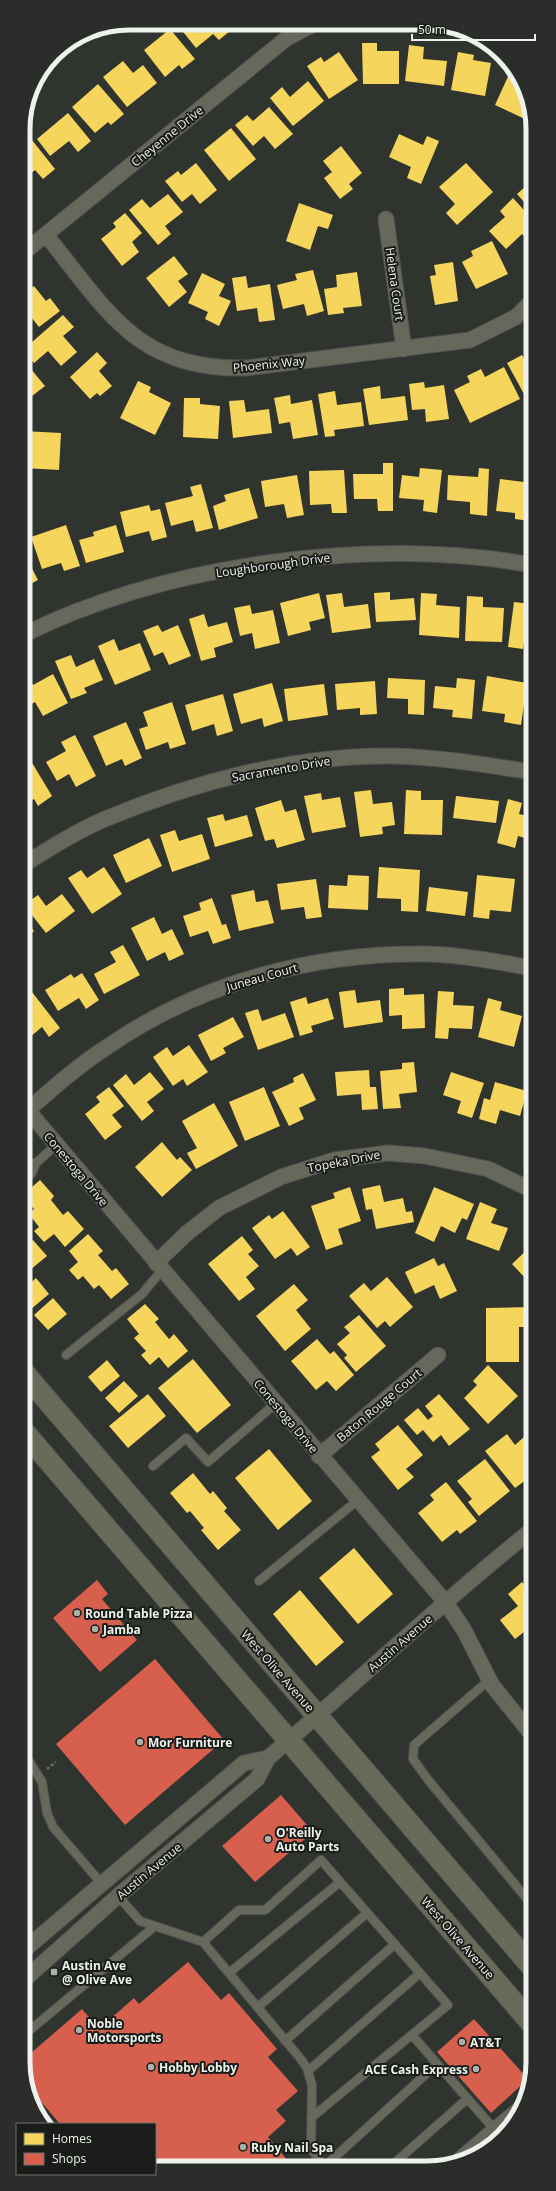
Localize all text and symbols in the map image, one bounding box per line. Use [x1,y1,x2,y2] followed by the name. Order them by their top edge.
[412,16,535,42] scale bar
[418,21,446,38] text: 50 m
[127,101,207,170] street label: Cheyenne Drive
[381,246,409,322] street label: Helena Court
[232,352,307,376] street label: Phoenix Way
[215,549,331,581] street label: Loughborough Drive
[230,752,332,786] street label: Sacramento Drive
[224,959,300,996] street label: Juneau Court
[40,1128,112,1210] street label: Conestoga Drive
[306,1146,382,1176] street label: Topeka Drive
[333,1364,425,1446] street label: Baton Rouge Court
[250,1375,322,1457] street label: Conestoga Drive
[85,1605,193,1622] place label: Round Table Pizza
[72,1608,82,1618] marker: Round Table Pizza
[364,1610,436,1676] street label: Austin Avenue
[102,1621,141,1638] place label: Jamba
[90,1624,100,1634] marker: Jamba
[237,1626,319,1716] street label: West Olive Avenue
[148,1734,232,1751] place label: Mor Furniture
[135,1737,145,1747] marker: Mor Furniture
[276,1824,339,1855] place label: O'Reilly Auto Parts
[263,1834,273,1844] marker: O'Reilly Auto Parts
[113,1839,185,1903] street label: Austin Avenue
[417,1893,499,1983] street label: West Olive Avenue
[62,1957,132,1988] place label: Austin Ave @ Olive Ave
[49,1967,59,1977] marker: Austin Ave @ Olive Ave
[87,2015,161,2046] place label: Noble Motorsports
[74,2025,84,2035] marker: Noble Motorsports
[470,2034,501,2051] place label: AT&T
[457,2037,467,2047] marker: AT&T
[159,2059,237,2076] place label: Hobby Lobby
[365,2061,468,2078] place label: ACE Cash Express
[146,2062,156,2072] marker: Hobby Lobby
[471,2064,481,2074] marker: ACE Cash Express
[16,2123,156,2175] legend
[52,2130,92,2147] text: Homes
[251,2139,333,2156] place label: Ruby Nail Spa
[238,2142,248,2152] marker: Ruby Nail Spa
[52,2150,87,2167] text: Shops

